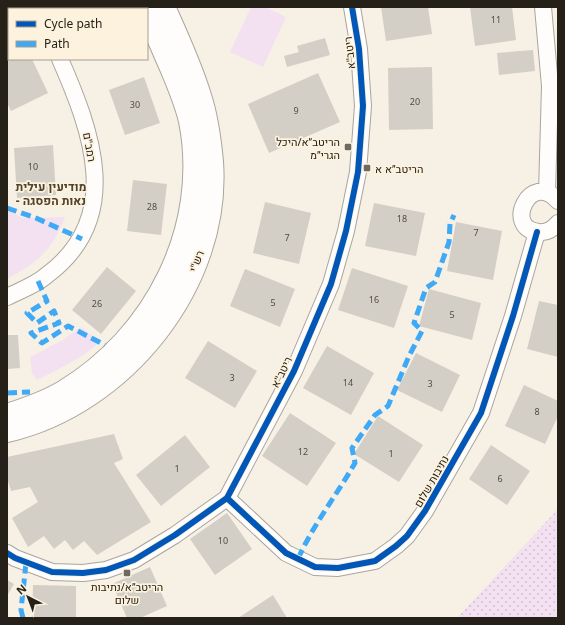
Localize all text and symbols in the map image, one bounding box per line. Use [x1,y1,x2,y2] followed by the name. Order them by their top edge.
[8,8,148,60] legend
[491,13,501,26] house number: 11
[44,15,102,32] text: Cycle path
[44,35,70,52] text: Path
[340,36,358,70] street label: ריטב"א
[410,95,420,108] house number: 20
[130,98,140,111] house number: 30
[293,104,299,117] house number: 9
[80,131,100,163] street label: רמב"ם
[276,134,340,162] place label: הריטב״א/היכל הגרי״מ
[343,142,353,152] marker: הריטב״א/היכל הגרי״מ
[28,160,38,173] house number: 10
[375,161,423,176] place label: הריטב״א א
[362,163,372,173] marker: הריטב״א א
[16,178,86,209] district label: מודיעין עילית - נאות הפסגה
[147,200,157,213] house number: 28
[397,212,407,225] house number: 18
[473,226,479,239] house number: 7
[284,231,290,244] house number: 7
[185,248,207,274] street label: רש"י
[369,293,379,306] house number: 16
[270,296,276,309] house number: 5
[92,297,102,310] house number: 26
[449,308,455,321] house number: 5
[267,354,295,390] street label: ריטב"א
[229,371,235,384] house number: 3
[343,376,353,389] house number: 14
[427,377,433,390] house number: 3
[534,405,540,418] house number: 8
[298,445,308,458] house number: 12
[388,447,394,460] house number: 1
[410,452,452,510] street label: נתיבות שלום
[174,462,180,475] house number: 1
[497,472,503,485] house number: 6
[218,534,228,547] house number: 10
[122,568,132,578] marker: הריטב״א/נתיבות שלום
[8,577,48,617] north arrow
[91,579,163,607] place label: הריטב״א/נתיבות שלום
[13,581,29,598] text: N

